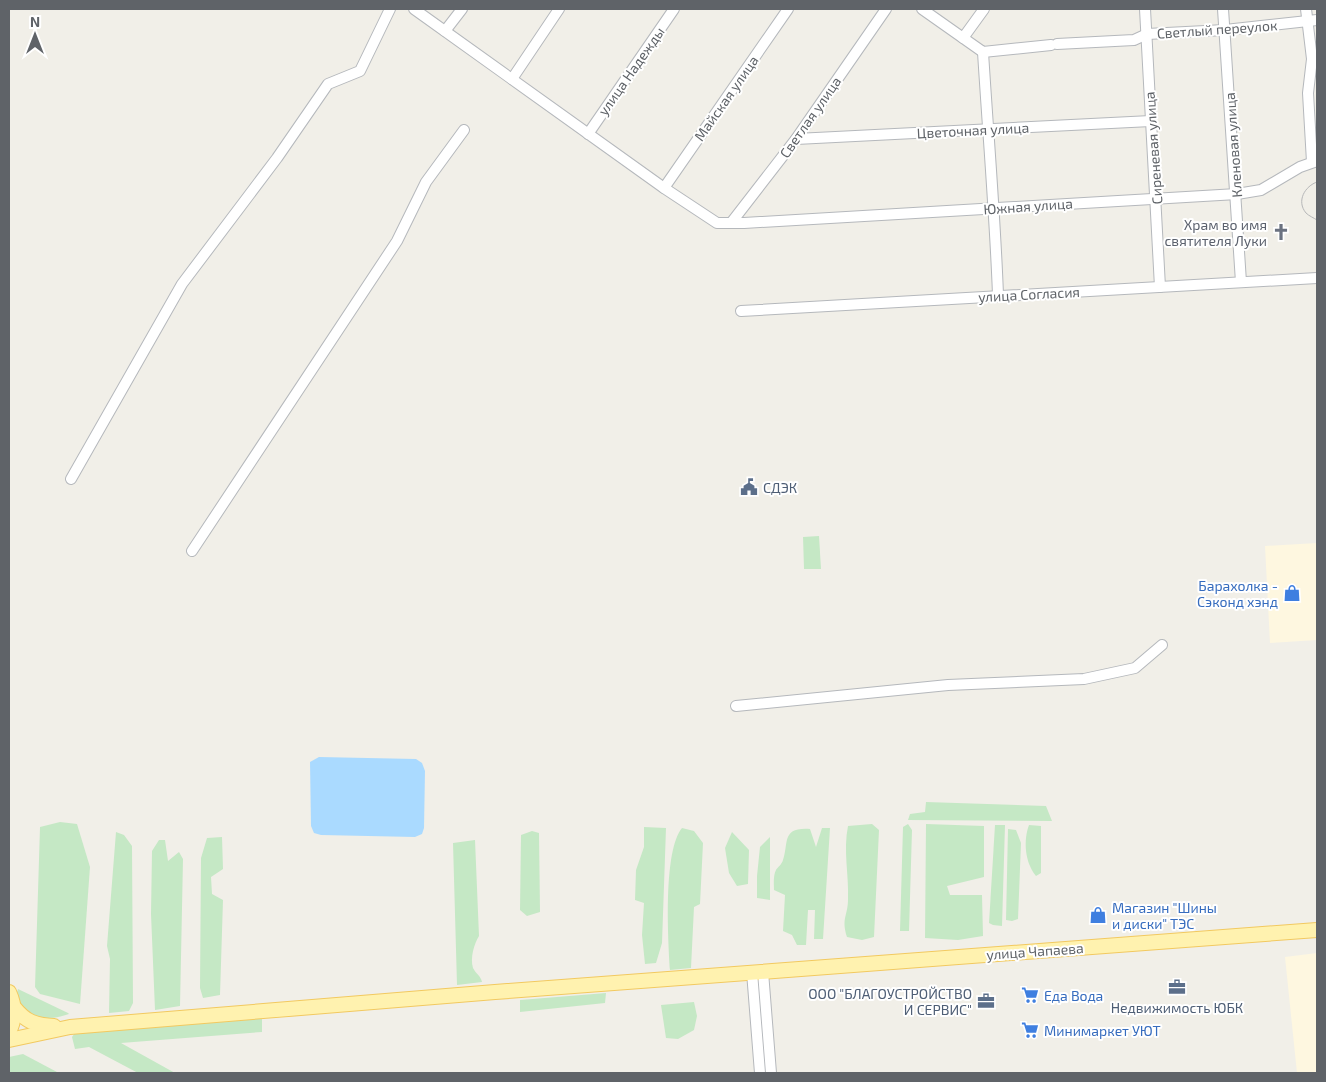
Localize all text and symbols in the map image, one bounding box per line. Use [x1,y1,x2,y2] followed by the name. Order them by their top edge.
[10,10,60,60] north arrow
[30,13,40,30] text: N
[1156,16,1278,42] street label: Светлый переулок
[594,23,668,119] street label: улица Надежды
[690,52,762,144] street label: Майская улица
[776,73,844,161] street label: Светлая улица
[1141,91,1165,205] street label: Сиреневая улица
[1221,92,1245,198] street label: Кленовая улица
[916,119,1030,141] street label: Цветочная улица
[983,194,1073,218] street label: Южная улица
[1164,216,1267,249] place label: Храм во имя святителя Луки
[1271,222,1291,242] church icon: Храм во имя святителя Луки
[978,283,1080,305] street label: улица Согласия
[739,477,759,497] public building icon: СДЭК
[763,479,797,496] place label: СДЭК
[1197,577,1278,610] place label: Барахолка - Сэконд хэнд
[1282,583,1302,603] shop icon: Барахолка - Сэконд хэнд
[1112,899,1217,932] place label: Магазин "Шины и диски" ТЭС
[1088,905,1108,925] shop icon: Магазин "Шины и диски" ТЭС
[986,939,1084,963] street label: улица Чапаева
[1167,977,1187,997] office icon: Недвижимость ЮБК
[808,985,972,1018] place label: ООО "БЛАГОУСТРОЙСТВО И СЕРВИС"
[1020,985,1040,1005] supermarket icon: Еда Вода
[1044,987,1103,1004] place label: Еда Вода
[976,991,996,1011] office icon: ООО "БЛАГОУСТРОЙСТВО И СЕРВИС"
[1111,999,1243,1016] place label: Недвижимость ЮБК
[1020,1020,1040,1040] supermarket icon: Минимаркет УЮТ
[1044,1022,1161,1039] place label: Минимаркет УЮТ

